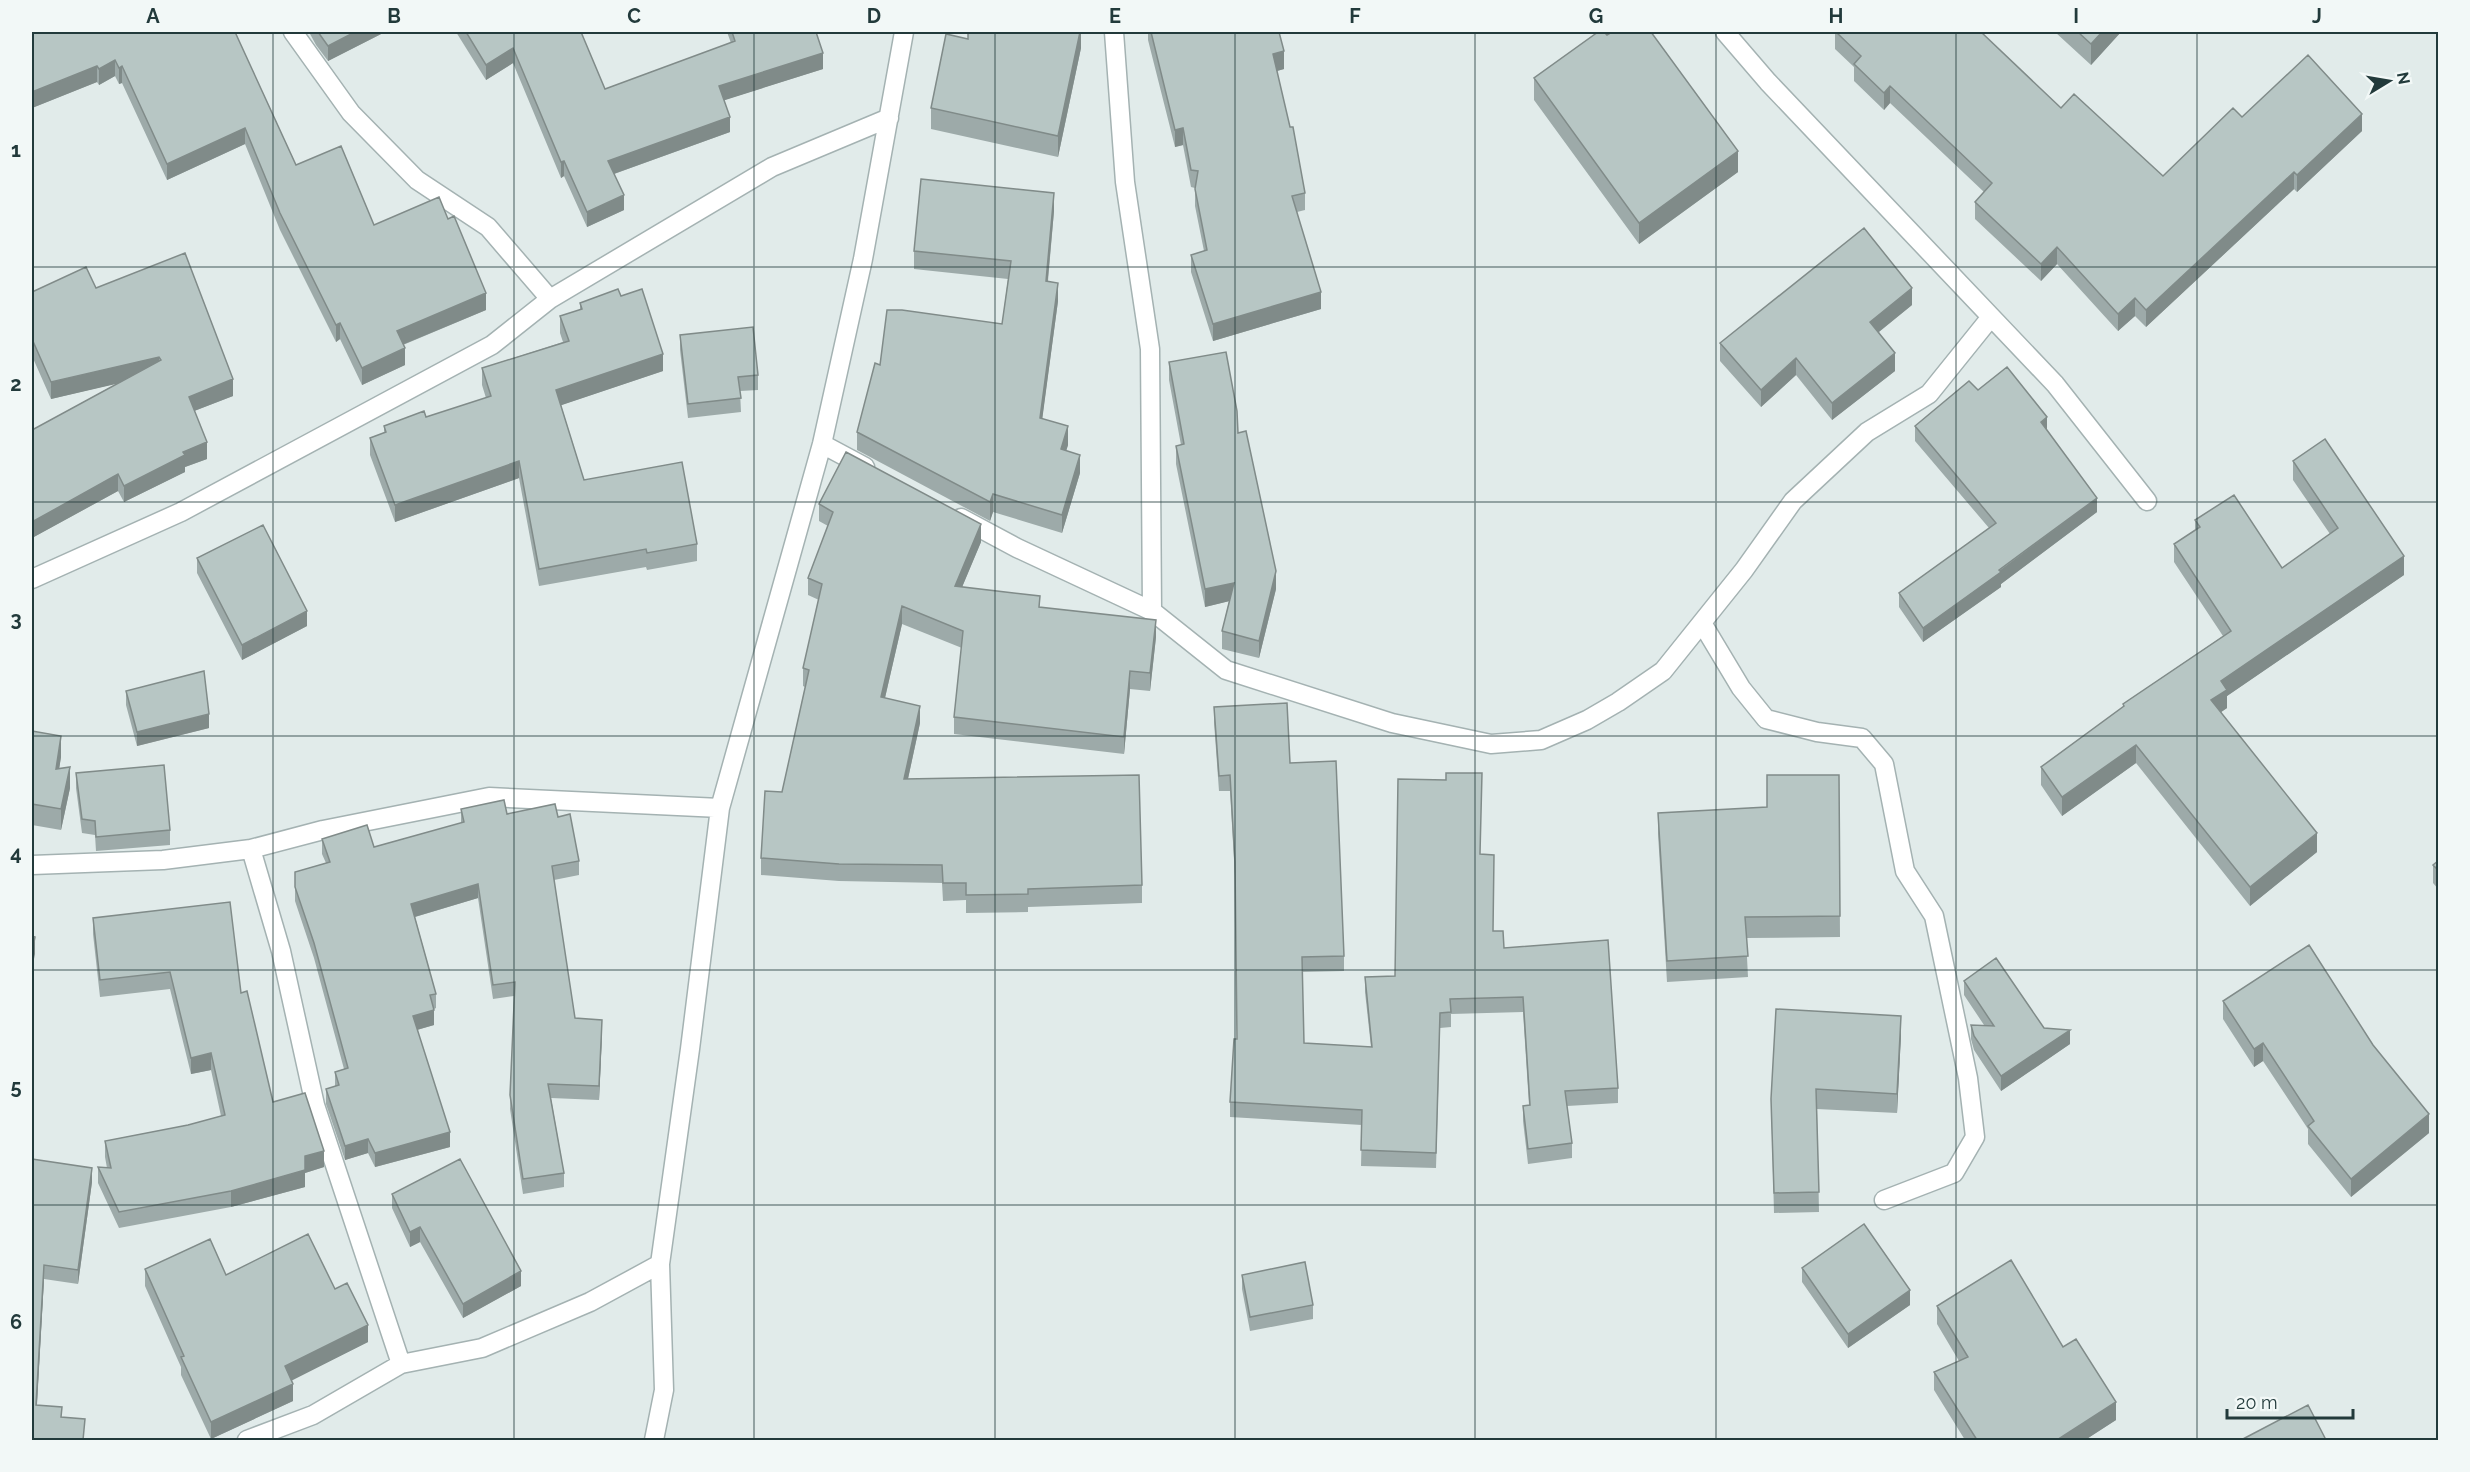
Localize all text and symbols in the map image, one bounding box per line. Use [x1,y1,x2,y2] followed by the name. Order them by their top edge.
[146,4,160,28] text: A
[387,4,401,28] text: B
[627,4,641,28] text: C
[867,4,881,28] text: D
[1109,4,1121,28] text: E
[1349,4,1361,28] text: F
[1589,4,1603,28] text: G
[1829,4,1843,28] text: H
[2073,4,2079,28] text: I
[2312,4,2322,28] text: J
[2359,51,2419,111] north arrow
[2393,70,2414,86] text: N
[11,138,21,162] text: 1
[10,372,22,396] text: 2
[10,607,22,631] text: 3
[10,841,22,865] text: 4
[10,1075,22,1099] text: 5
[10,1310,22,1334] text: 6
[2227,1382,2353,1420] scale bar
[2236,1392,2278,1413] text: 20 m

